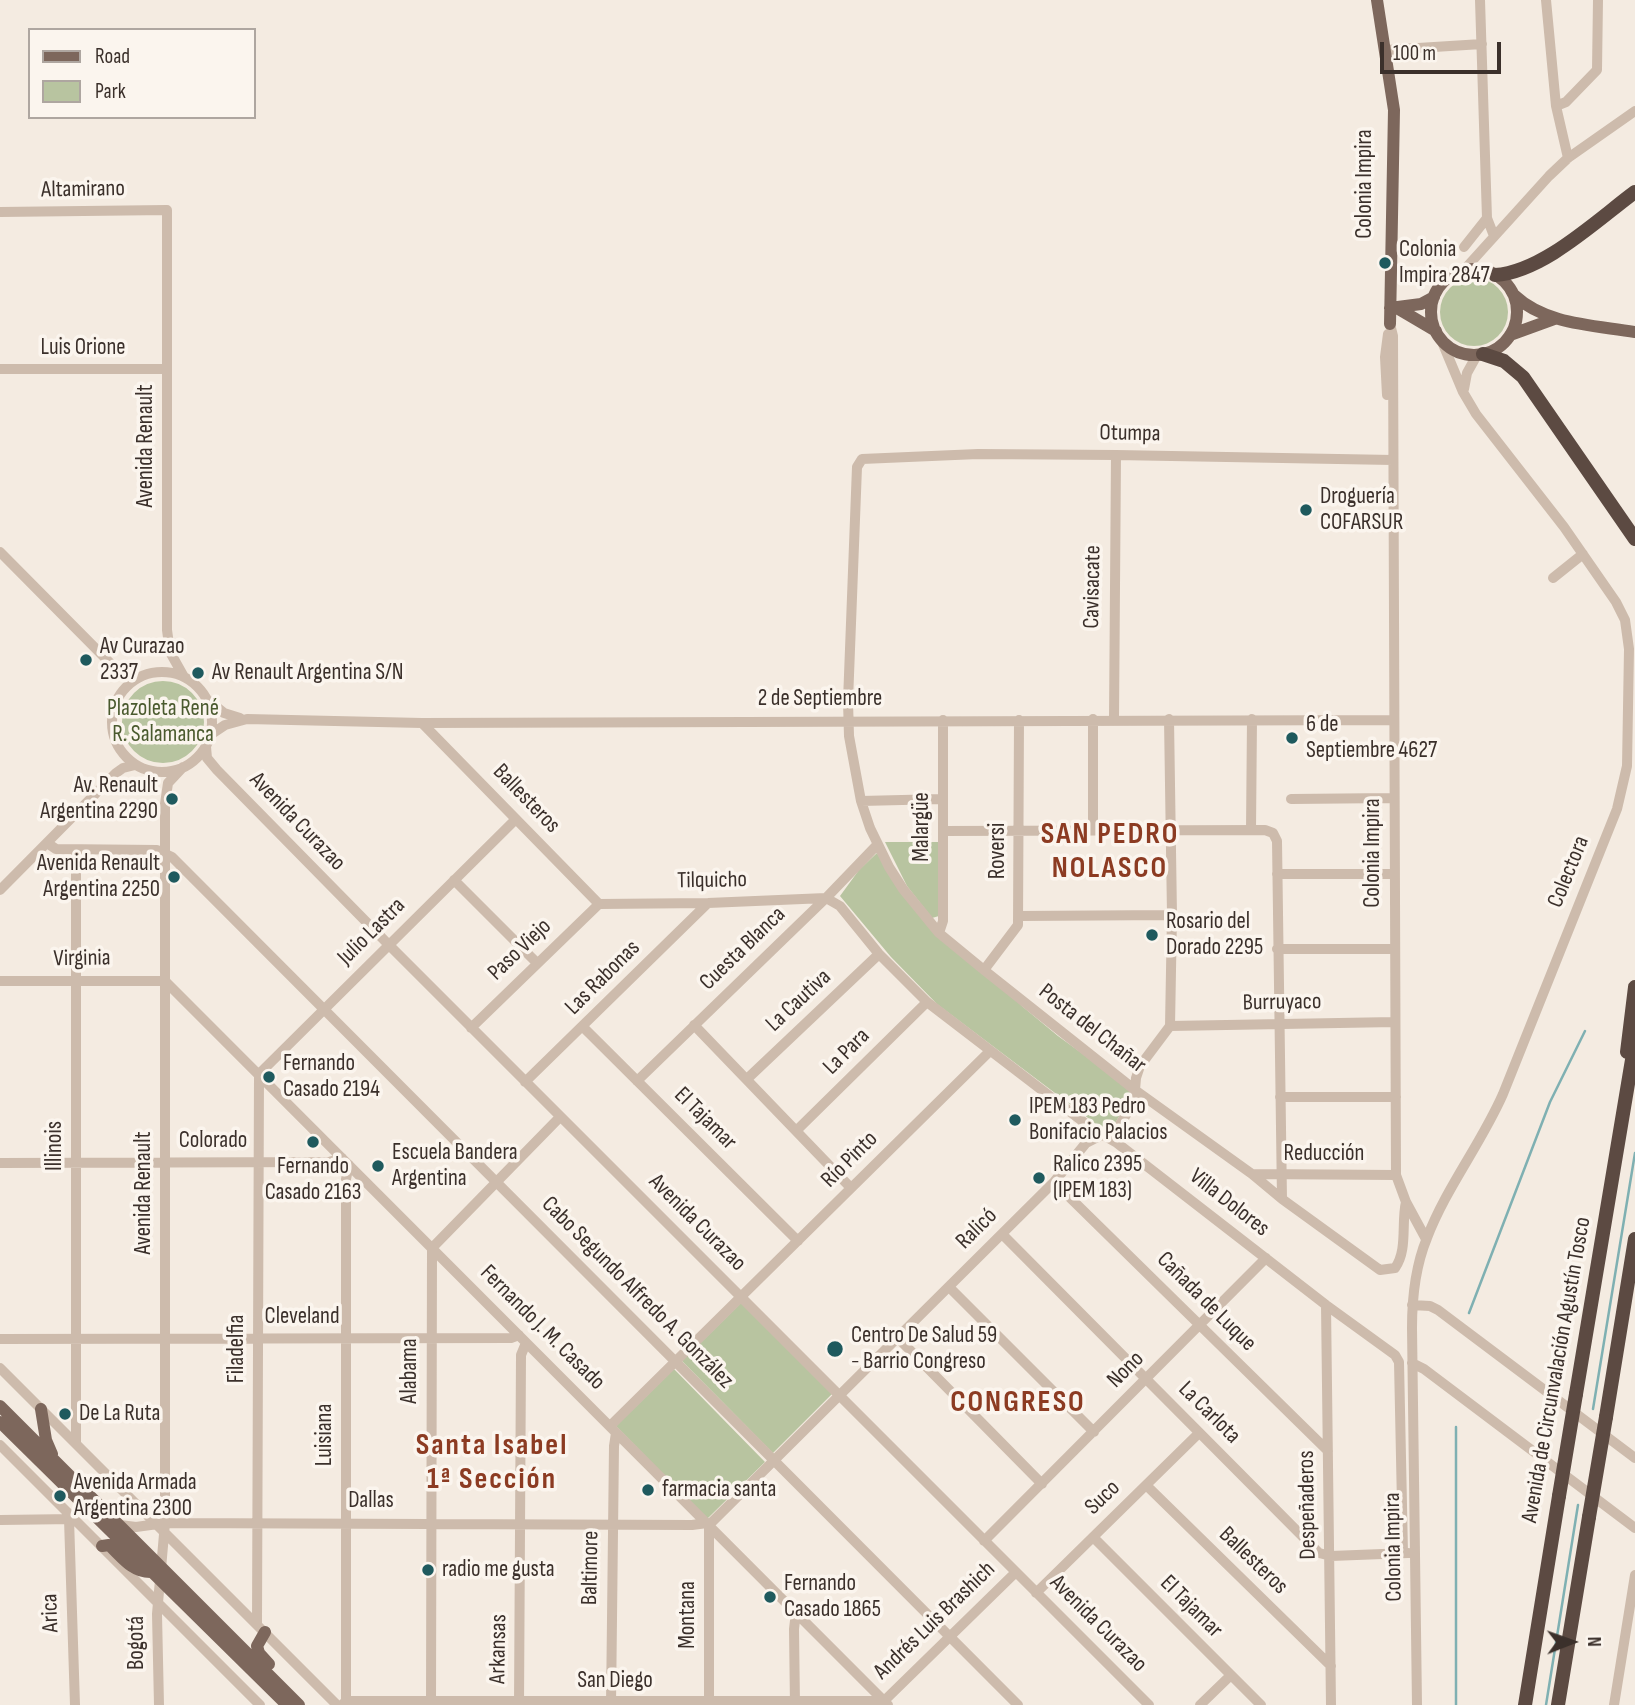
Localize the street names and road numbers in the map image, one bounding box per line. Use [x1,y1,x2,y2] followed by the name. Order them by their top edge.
[1351,129,1379,239] street label: Colonia Impira
[41,175,125,205] street label: Altamirano
[40,334,126,362] street label: Luis Orione
[132,385,160,507] street label: Avenida Renault
[1099,420,1161,448] street label: Otumpa
[1078,545,1108,629] street label: Cavisacate
[758,685,882,713] street label: 2 de Septiembre
[486,759,566,839] street label: Ballesteros
[243,767,351,877] street label: Avenida Curazao
[908,792,936,862] street label: Malargüe
[1359,798,1387,908] street label: Colonia Impira
[984,823,1012,879] street label: Roversi
[1542,832,1596,912] street label: Colectora
[677,867,747,895] street label: Tilquicho
[332,892,412,972] street label: Julio Lastra
[694,901,792,997] street label: Cuesta Blanca
[483,913,557,987] street label: Paso Viejo
[560,935,646,1021] street label: Las Rabonas
[53,945,111,973] street label: Virginia
[761,964,837,1038] street label: La Cautiva
[1033,978,1151,1080] street label: Posta del Chañar
[1242,989,1322,1017] street label: Burruyaco
[818,1023,876,1081] street label: La Para
[668,1082,742,1156] street label: El Tajamar
[41,1121,69,1171] street label: Illinois
[816,1126,884,1194] street label: Río Pinto
[179,1127,247,1155] street label: Colorado
[130,1132,158,1254] street label: Avenida Renault
[1284,1140,1364,1168] street label: Reducción
[1183,1163,1275,1243] street label: Villa Dolores
[643,1169,751,1277] street label: Avenida Curazao
[535,1191,739,1395] street label: Cabo Segundo Alfredo A. González
[951,1203,1003,1255] street label: Ralicó
[1517,1215,1597,1525] street label: Avenida de Circunvalación Agustín Tosco
[1150,1246,1262,1358] street label: Cañada de Luque
[474,1260,610,1396] street label: Fernando J. M. Casado
[264,1303,340,1331] street label: Cleveland
[223,1315,251,1383] street label: Filadelfia
[396,1338,424,1404] street label: Alabama
[1102,1346,1150,1394] street label: Nono
[1172,1376,1246,1450] street label: La Carlota
[311,1404,339,1466] street label: Luisiana
[1293,1450,1323,1560] street label: Despeñaderos
[1080,1475,1126,1521] street label: Suco
[348,1487,394,1515] street label: Dallas
[1379,1492,1409,1602] street label: Colonia Impira
[1213,1521,1293,1601] street label: Ballesteros
[577,1531,605,1605] street label: Baltimore
[869,1556,1001,1686] street label: Andrés Luis Brashich
[1044,1570,1152,1678] street label: Avenida Curazao
[1154,1570,1228,1644] street label: El Tajamar
[674,1581,702,1649] street label: Montana
[37,1593,65,1633] street label: Arica
[485,1614,513,1684] street label: Arkansas
[123,1616,151,1670] street label: Bogotá
[577,1667,653,1695] street label: San Diego

